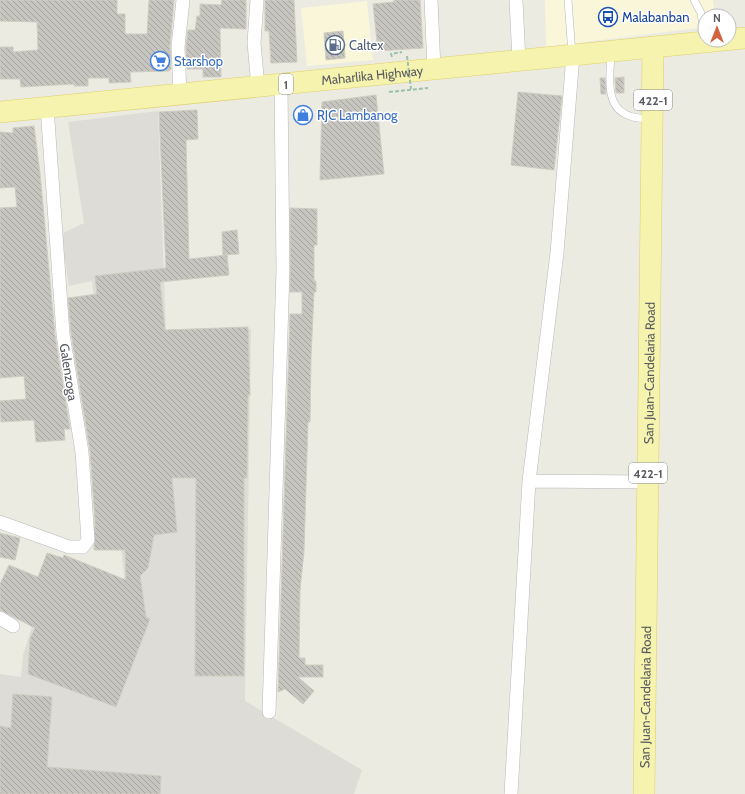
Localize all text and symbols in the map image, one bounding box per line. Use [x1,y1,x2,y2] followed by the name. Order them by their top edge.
[597,6,619,28] bus stop icon: Malabanban
[697,8,737,48] north arrow
[622,9,689,25] place label: Malabanban
[713,11,721,25] text: N
[324,34,346,56] fuel station icon: Caltex
[349,37,384,53] place label: Caltex
[149,50,171,72] supermarket icon: Starshop
[174,53,223,69] place label: Starshop
[321,62,424,88] street label: Maharlika Highway
[279,74,293,94] road number: 1
[634,90,672,110] road number: 422-1
[292,104,314,126] shop icon: RJC Lambanog
[317,107,398,123] place label: RJC Lambanog
[640,302,658,444] street label: San Juan-Candelaria Road
[57,342,82,403] street label: Galenzoga
[629,463,667,483] road number: 422-1
[636,626,654,768] street label: San Juan-Candelaria Road

